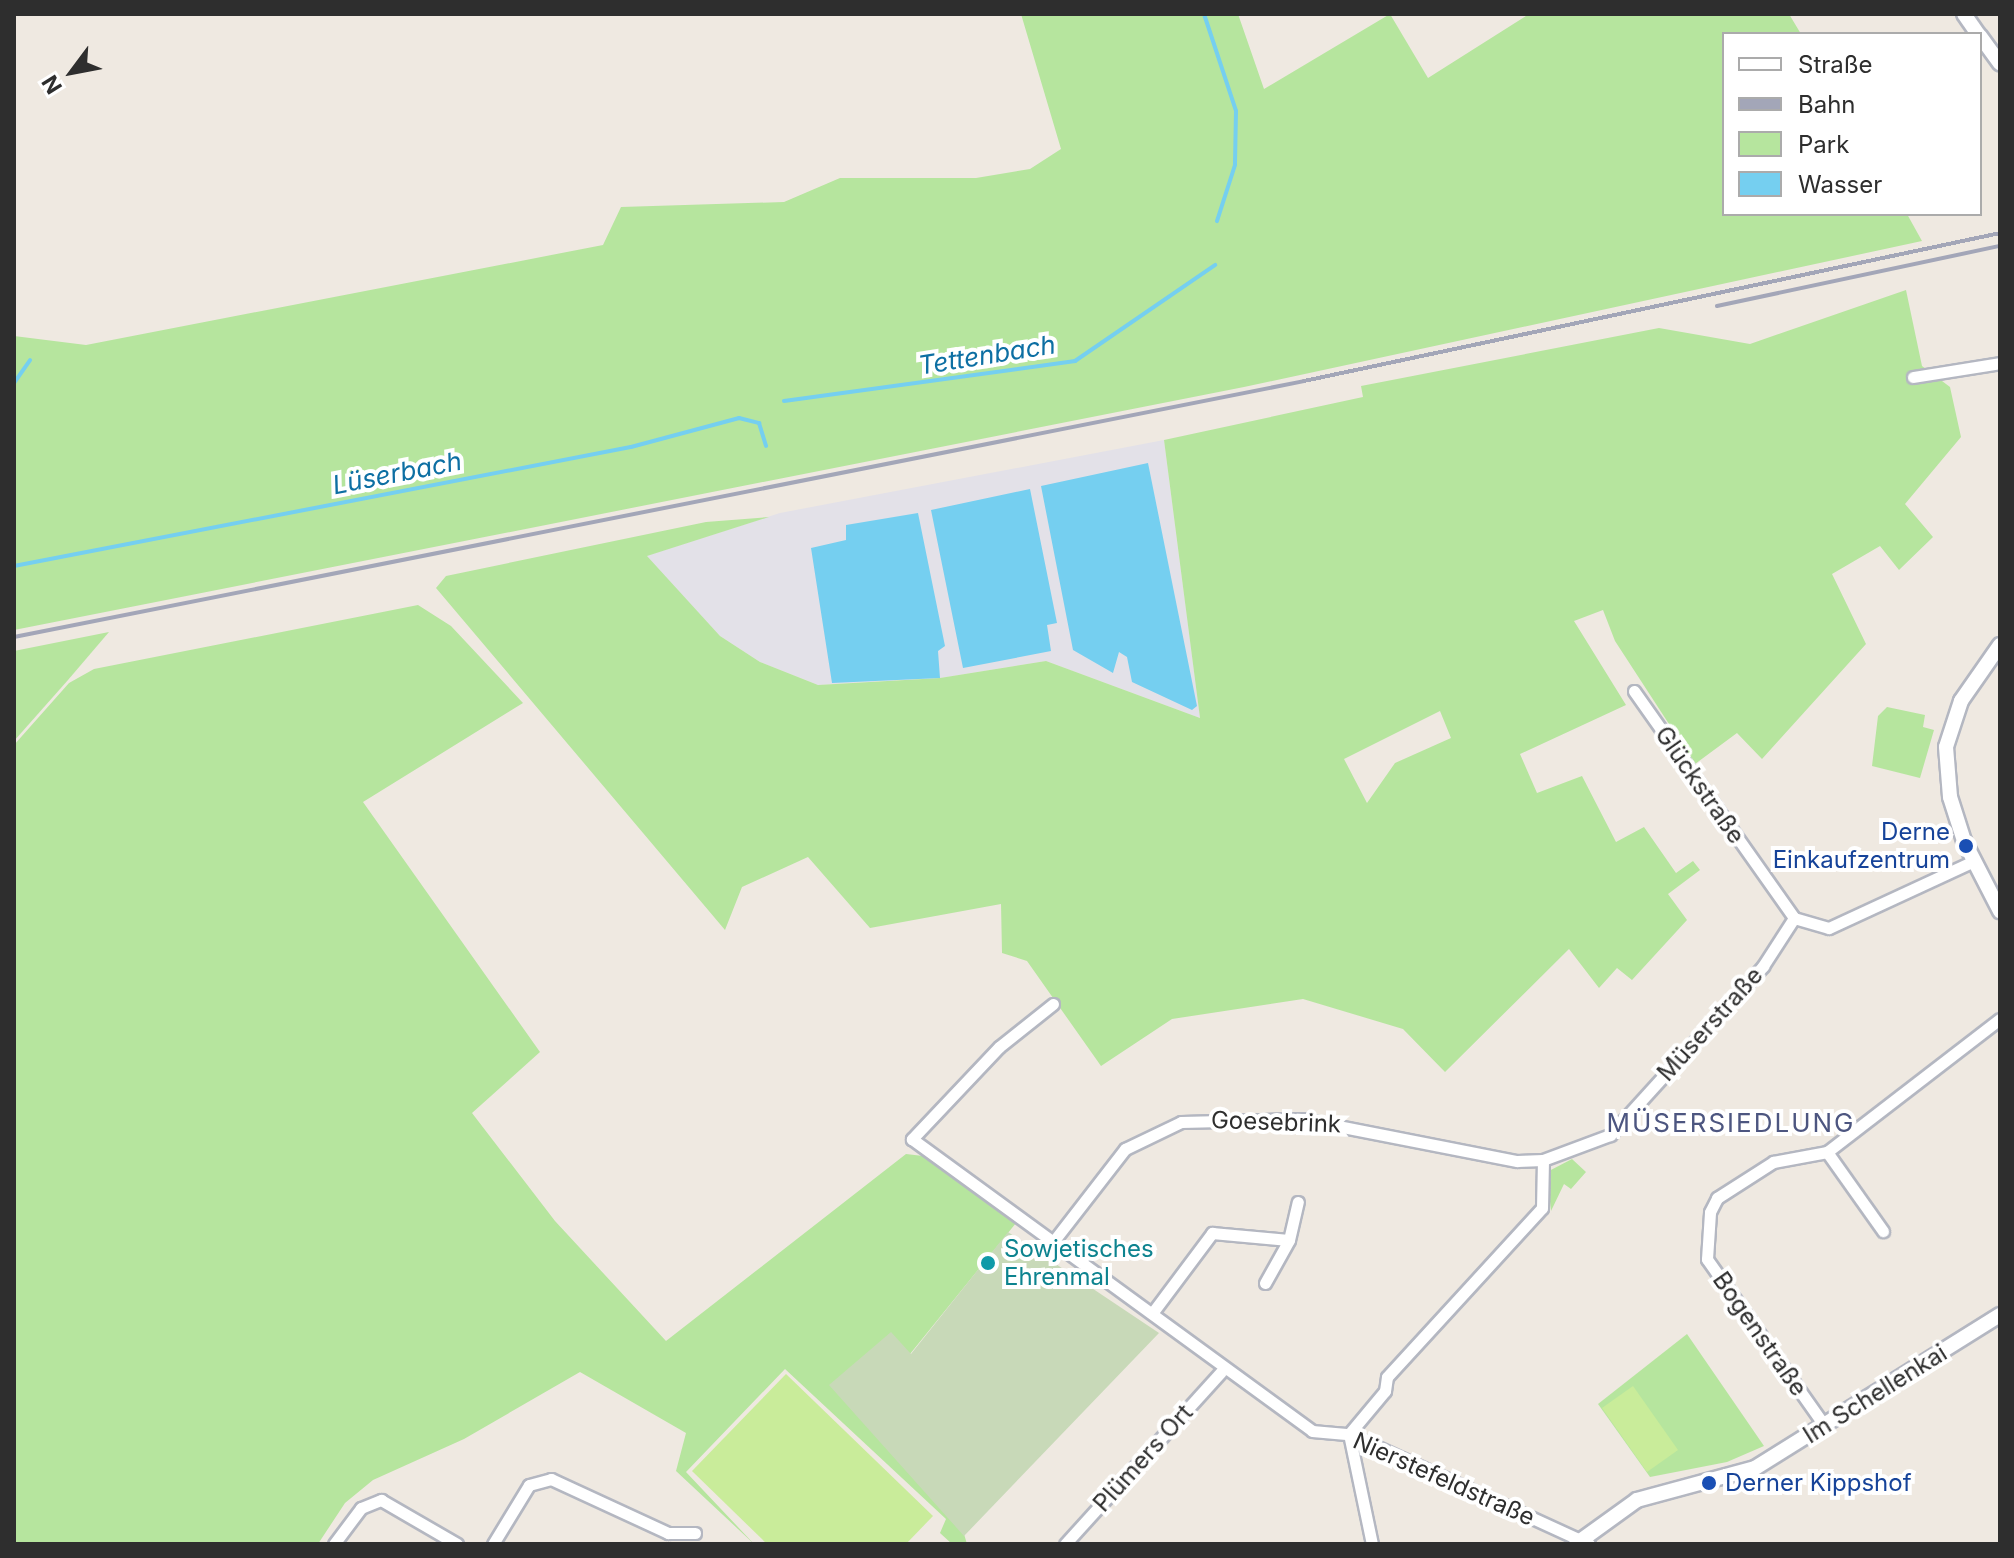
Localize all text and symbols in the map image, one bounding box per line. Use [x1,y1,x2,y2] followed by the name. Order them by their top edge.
[32,32,112,112] north arrow
[1722,32,1982,216] legend
[1798,50,1873,79] text: Straße
[36,71,67,99] text: N
[1798,90,1856,119] text: Bahn
[1798,130,1849,159] text: Park
[1798,170,1882,199] text: Wasser
[916,329,1058,381] water label: Tettenbach
[330,445,464,501] water label: Lüserbach
[1649,721,1751,849] street label: Glückstraße
[1773,818,1950,874] place label: Derne Einkaufzentrum
[1957,837,1975,855] marker: Derne Einkaufzentrum
[1651,961,1769,1087] street label: Müserstraße
[1210,1105,1342,1139] street label: Goesebrink
[1607,1107,1855,1139] district label: MÜSERSIEDLUNG
[1004,1235,1154,1291] place label: Sowjetisches Ehrenmal
[979,1254,997,1272] marker: Sowjetisches Ehrenmal
[1707,1266,1813,1402] street label: Bogenstraße
[1798,1338,1952,1450] street label: Im Schellenkai
[1087,1398,1199,1518] street label: Plümers Ort
[1349,1426,1539,1532] street label: Nierstefeldstraße
[1725,1469,1912,1497] place label: Derner Kippshof
[1700,1474,1718,1492] marker: Derner Kippshof

